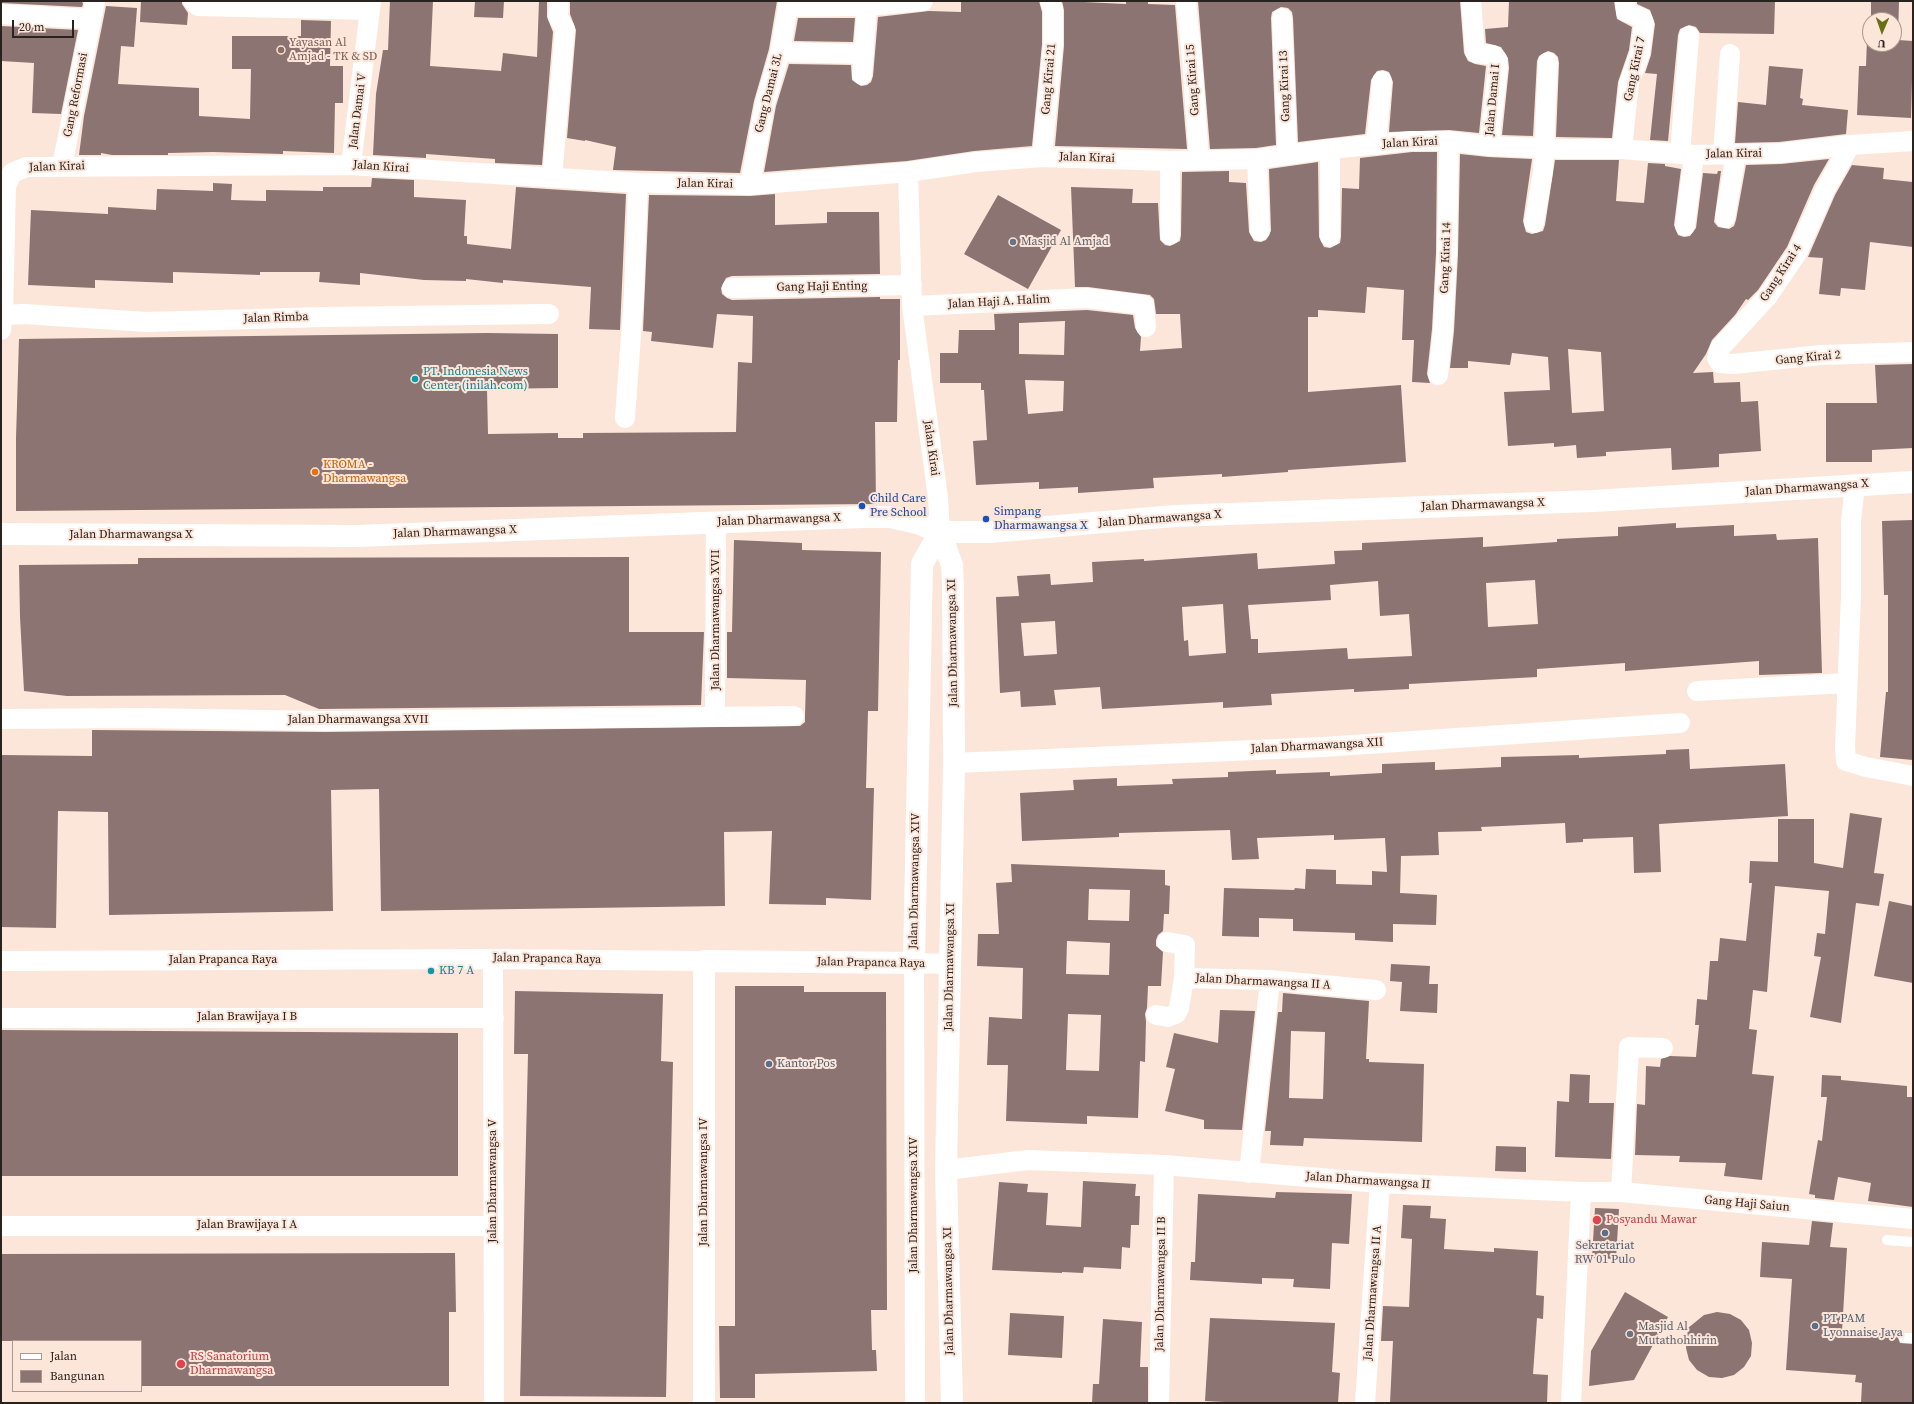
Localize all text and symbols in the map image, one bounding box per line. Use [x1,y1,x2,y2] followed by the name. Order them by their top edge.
[14,12,76,38] scale bar
[1862,12,1902,52] north arrow
[19,19,45,35] text: 20 m
[1621,35,1649,103] street label: Gang Kirai 7
[289,36,377,64] place label: Yayasan Al Amjad - TK & SD
[1877,36,1886,51] text: U
[1039,43,1059,115] street label: Gang Kirai 21
[1183,44,1203,116] street label: Gang Kirai 15
[276,45,286,55] marker: Yayasan Al Amjad - TK & SD
[1277,50,1293,122] street label: Gang Kirai 13
[61,52,91,138] street label: Gang Reformasi
[752,52,786,134] street label: Gang Damai 3L
[1483,63,1503,137] street label: Jalan Damai I
[346,73,370,149] street label: Jalan Damai V
[1382,134,1438,152] street label: Jalan Kirai
[1706,146,1762,162] street label: Jalan Kirai
[1059,150,1115,166] street label: Jalan Kirai
[353,158,409,176] street label: Jalan Kirai
[29,159,85,175] street label: Jalan Kirai
[677,176,733,192] street label: Jalan Kirai
[1438,222,1454,294] street label: Gang Kirai 14
[1021,235,1109,249] place label: Masjid Al Amjad
[1008,237,1018,247] marker: Masjid Al Amjad
[1757,242,1805,304] street label: Gang Kirai 4
[776,279,868,295] street label: Gang Haji Enting
[947,292,1051,312] street label: Jalan Haji A. Halim
[243,310,309,326] street label: Jalan Rimba
[1775,348,1841,368] street label: Gang Kirai 2
[423,365,528,393] place label: PT. Indonesia News Center (inilah.com)
[410,374,420,384] marker: PT. Indonesia News Center (inilah.com)
[920,419,942,477] street label: Jalan Kirai
[323,458,406,486] place label: KROMA - Dharmawangsa
[310,467,320,477] marker: KROMA - Dharmawangsa
[1745,477,1869,499] street label: Jalan Dharmawangsa X
[870,492,927,520] place label: Child Care Pre School
[1421,496,1545,514] street label: Jalan Dharmawangsa X
[857,501,867,511] marker: Child Care Pre School
[994,505,1088,533] place label: Simpang Dharmawangsa X
[1098,508,1222,530] street label: Jalan Dharmawangsa X
[717,511,841,529] street label: Jalan Dharmawangsa X
[981,514,991,524] marker: Simpang Dharmawangsa X
[393,523,517,541] street label: Jalan Dharmawangsa X
[69,528,193,542] street label: Jalan Dharmawangsa X
[709,550,723,690] street label: Jalan Dharmawangsa XVII
[945,579,961,707] street label: Jalan Dharmawangsa XI
[288,713,428,727] street label: Jalan Dharmawangsa XVII
[1250,735,1384,757] street label: Jalan Dharmawangsa XII
[907,813,923,949] street label: Jalan Dharmawangsa XIV
[942,903,958,1031] street label: Jalan Dharmawangsa XI
[493,951,601,967] street label: Jalan Prapanca Raya
[169,953,277,967] street label: Jalan Prapanca Raya
[817,955,925,971] street label: Jalan Prapanca Raya
[439,964,474,978] place label: KB 7 A
[426,966,436,976] marker: KB 7 A
[1195,971,1331,993] street label: Jalan Dharmawangsa II A
[197,1010,297,1024] street label: Jalan Brawijaya I B
[777,1057,835,1071] place label: Kantor Pos
[764,1059,774,1069] marker: Kantor Pos
[697,1118,711,1246] street label: Jalan Dharmawangsa IV
[486,1119,500,1243] street label: Jalan Dharmawangsa V
[907,1137,921,1273] street label: Jalan Dharmawangsa XIV
[1305,1169,1431,1193] street label: Jalan Dharmawangsa II
[1704,1193,1790,1215] street label: Gang Haji Saiun
[1606,1213,1697,1227] place label: Posyandu Mawar
[1591,1214,1603,1226] marker: Posyandu Mawar
[1153,1216,1169,1352] street label: Jalan Dharmawangsa II B
[197,1218,297,1232] street label: Jalan Brawijaya I A
[1361,1225,1385,1361] street label: Jalan Dharmawangsa II A
[941,1227,957,1355] street label: Jalan Dharmawangsa XI
[1600,1228,1610,1238] marker: Sekretariat RW 01 Pulo
[1575,1239,1635,1267] place label: Sekretariat RW 01 Pulo
[1823,1312,1903,1340] place label: PT PAM Lyonnaise Jaya
[1638,1320,1717,1348] place label: Masjid Al Mutathohhirin
[1810,1321,1820,1331] marker: PT PAM Lyonnaise Jaya
[1625,1329,1635,1339] marker: Masjid Al Mutathohhirin
[12,1340,142,1392] legend
[50,1348,77,1364] text: Jalan
[190,1350,273,1378] place label: RS Sanatorium Dharmawangsa
[175,1358,187,1370] marker: RS Sanatorium Dharmawangsa
[50,1368,105,1384] text: Bangunan

